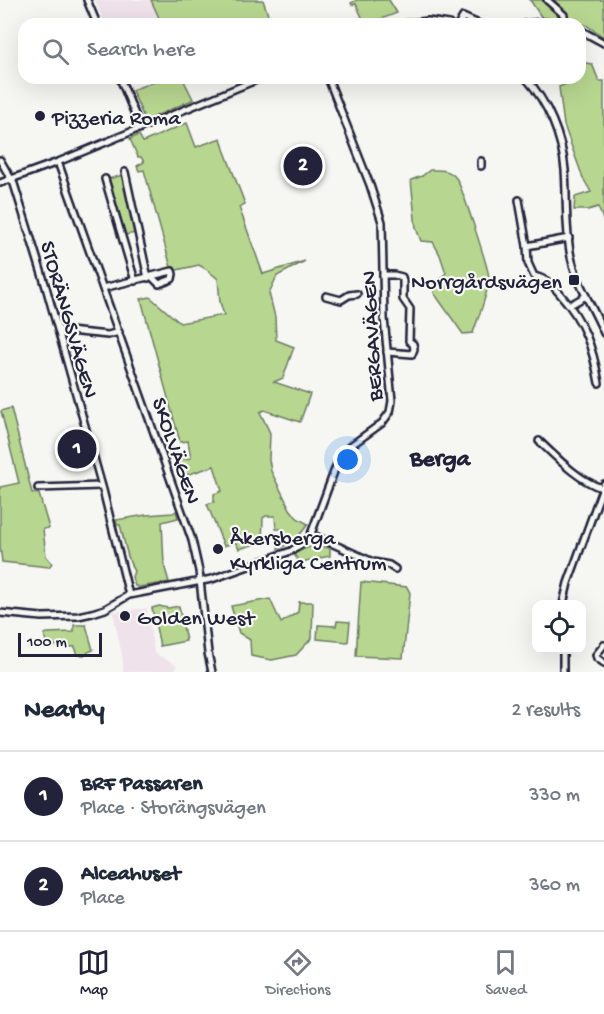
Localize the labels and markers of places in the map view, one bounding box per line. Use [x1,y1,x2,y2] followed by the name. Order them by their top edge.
[51,107,181,133] place label: Pizzeria Roma
[33,109,47,123] marker: Pizzeria Roma
[284,144,322,188] pin: 2
[411,271,563,297] place label: Norrgårdsvägen
[567,273,581,287] marker: Norrgårdsvägen
[58,426,97,472] pin: 1
[230,526,387,578] place label: Åkersberga Kyrkliga Centrum
[211,542,225,556] marker: Åkersberga Kyrkliga Centrum
[137,607,256,633] place label: Golden West
[118,609,132,623] marker: Golden West

